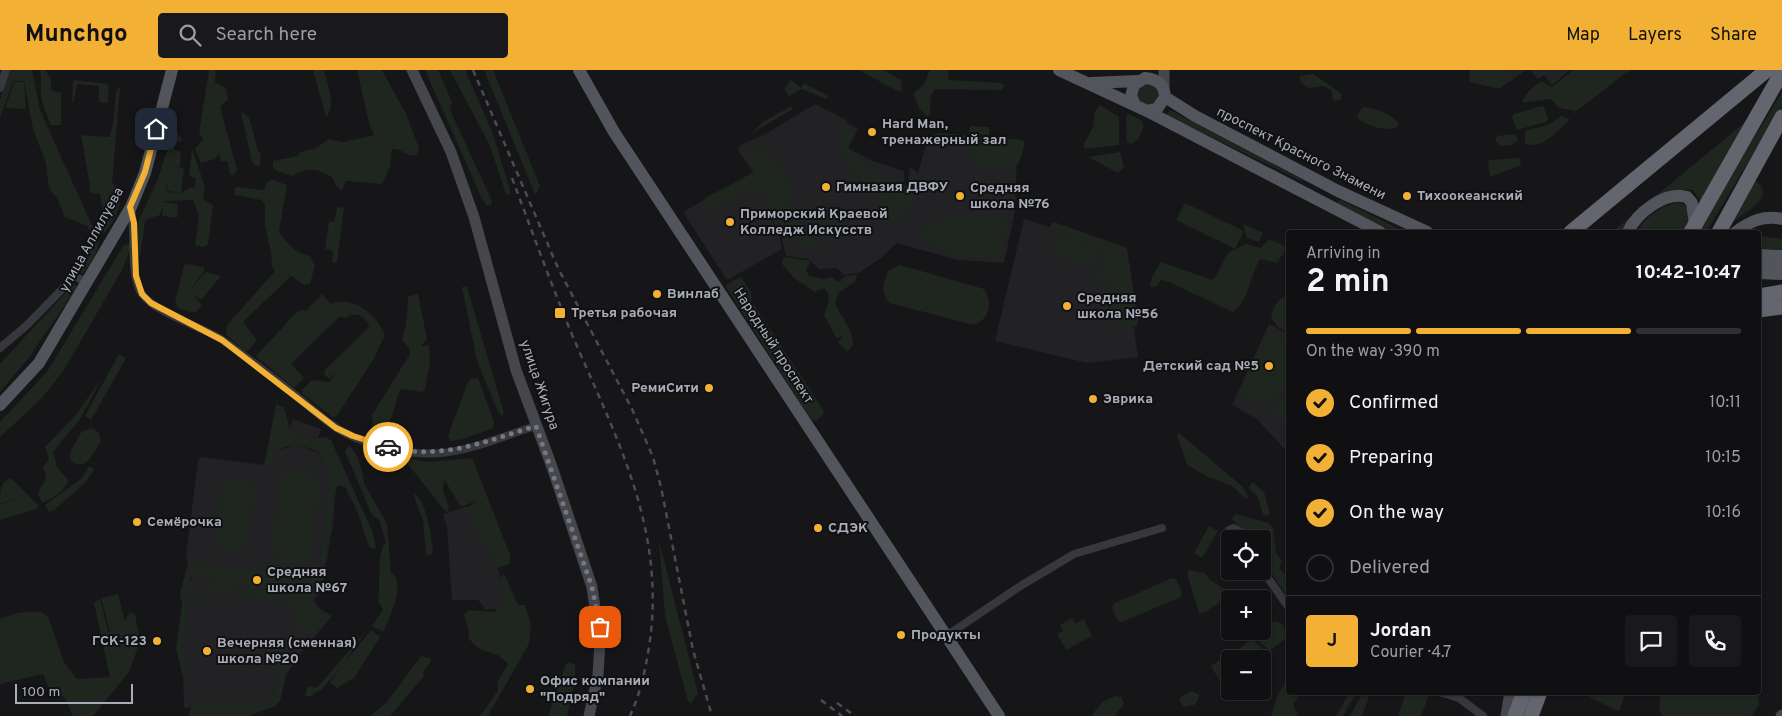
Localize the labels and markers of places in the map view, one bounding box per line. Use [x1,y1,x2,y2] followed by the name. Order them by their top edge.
[135,108,177,150] pin
[882,116,1007,149] place label: Hard Man, тренажерный зал
[866,126,878,138] marker: Hard Man, тренажерный зал
[836,179,949,196] place label: Гимназия ДВФУ
[970,180,1050,213] place label: Средняя школа №76
[820,181,832,193] marker: Гимназия ДВФУ
[1417,188,1523,205] place label: Тихоокеанский
[954,190,966,202] marker: Средняя школа №76
[1401,190,1413,202] marker: Тихоокеанский
[740,206,888,239] place label: Приморский Краевой Колледж Искусств
[724,216,736,228] marker: Приморский Краевой Колледж Искусств
[667,286,719,303] place label: Винлаб
[651,288,663,300] marker: Винлаб
[1077,290,1158,323] place label: Средняя школа №56
[1061,300,1073,312] marker: Средняя школа №56
[571,305,677,322] place label: Третья рабочая
[553,306,567,320] marker: Третья рабочая
[1143,358,1259,375] place label: Детский сад №5
[1263,360,1275,372] marker: Детский сад №5
[631,380,699,397] place label: РемиСити
[703,382,715,394] marker: РемиСити
[1103,391,1153,408] place label: Эврика
[1087,393,1099,405] marker: Эврика
[147,514,222,531] place label: Семёрочка
[131,516,143,528] marker: Семёрочка
[828,520,868,537] place label: СДЭК
[812,522,824,534] marker: СДЭК
[267,564,347,597] place label: Средняя школа №67
[251,574,263,586] marker: Средняя школа №67
[579,606,621,648] pin
[911,627,981,644] place label: Продукты
[895,629,907,641] marker: Продукты
[92,633,147,650] place label: ГСК-123
[151,635,163,647] marker: ГСК-123
[217,635,357,668] place label: Вечерняя (сменная) школа №20
[201,645,213,657] marker: Вечерняя (сменная) школа №20
[540,673,650,706] place label: Офис компании "Подряд"
[524,683,536,695] marker: Офис компании "Подряд"

